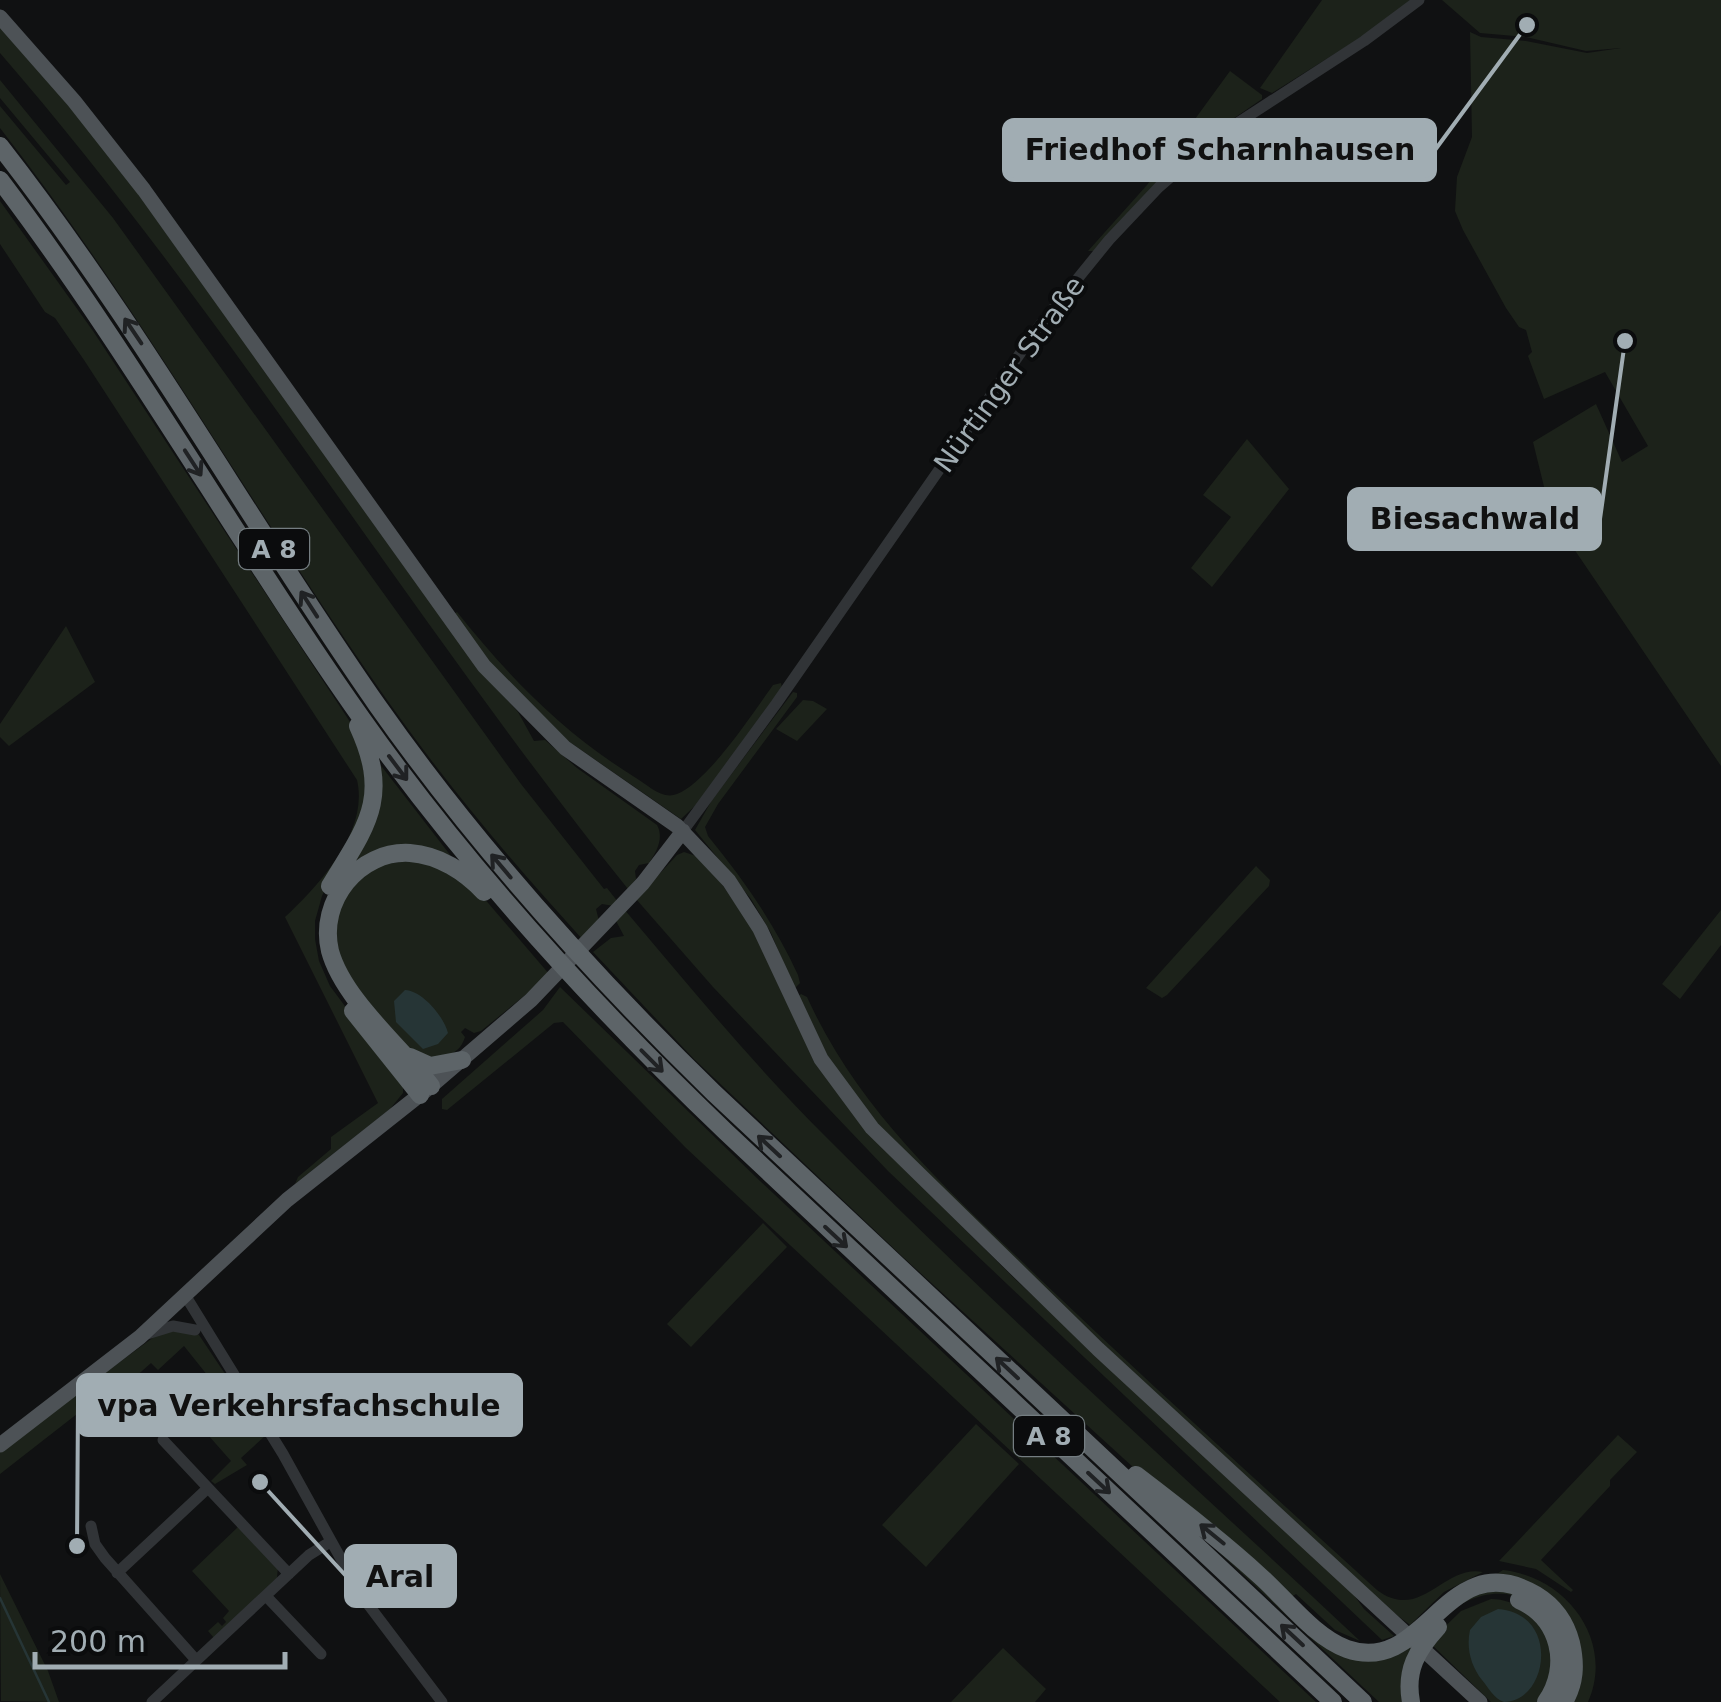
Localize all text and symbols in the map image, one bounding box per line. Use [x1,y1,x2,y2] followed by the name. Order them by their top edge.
[1004,120,1435,180] callout: Friedhof Scharnhausen
[1025,132,1415,167] text: Friedhof Scharnhausen
[927,270,1092,479] street label: Nürtinger Straße
[123,317,144,345] one-way arrow
[183,448,204,477] one-way arrow
[1349,489,1600,549] callout: Biesachwald
[1370,501,1580,536] text: Biesachwald
[239,529,309,569] road number: A 8
[299,590,320,618] one-way arrow
[388,754,409,781] one-way arrow
[490,854,512,880] one-way arrow
[639,1048,663,1072] one-way arrow
[757,1135,782,1158] one-way arrow
[824,1225,848,1249] one-way arrow
[995,1356,1019,1380] one-way arrow
[78,1375,521,1435] callout: vpa Verkehrsfachschule
[97,1388,501,1423] text: vpa Verkehrsfachschule
[1014,1416,1084,1456] road number: A 8
[1086,1471,1111,1494] one-way arrow
[1199,1523,1225,1545] one-way arrow
[346,1546,455,1606] callout: Aral
[366,1559,434,1594] text: Aral
[35,1607,285,1669] scale bar
[50,1624,146,1659] text: 200 m
[1280,1624,1305,1647] one-way arrow

